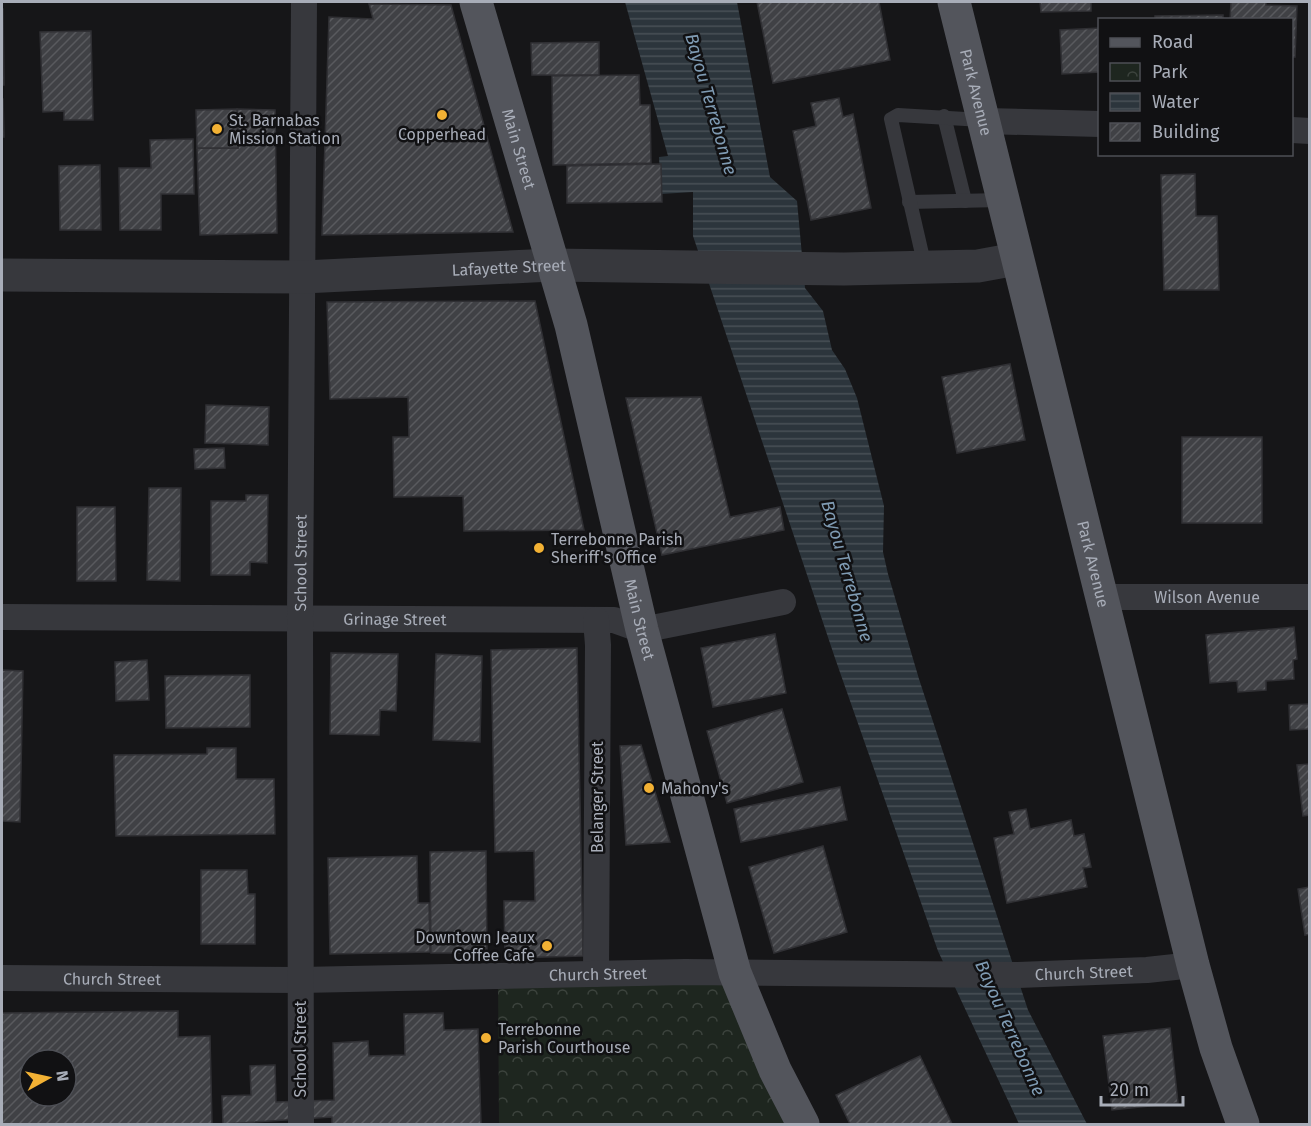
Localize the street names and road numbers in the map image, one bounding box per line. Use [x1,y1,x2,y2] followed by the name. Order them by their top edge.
[956,47,996,138] street label: Park Avenue
[498,106,540,191] street label: Main Street
[451,255,566,279] street label: Lafayette Street
[291,514,310,612] street label: School Street
[1074,519,1113,609] street label: Park Avenue
[621,577,659,662] street label: Main Street
[1154,588,1260,607] street label: Wilson Avenue
[343,609,447,629] street label: Grinage Street
[588,741,607,853] street label: Belanger Street
[1035,961,1133,984] street label: Church Street
[549,963,647,984] street label: Church Street
[63,969,161,989] street label: Church Street
[291,1000,310,1097] street label: School Street

